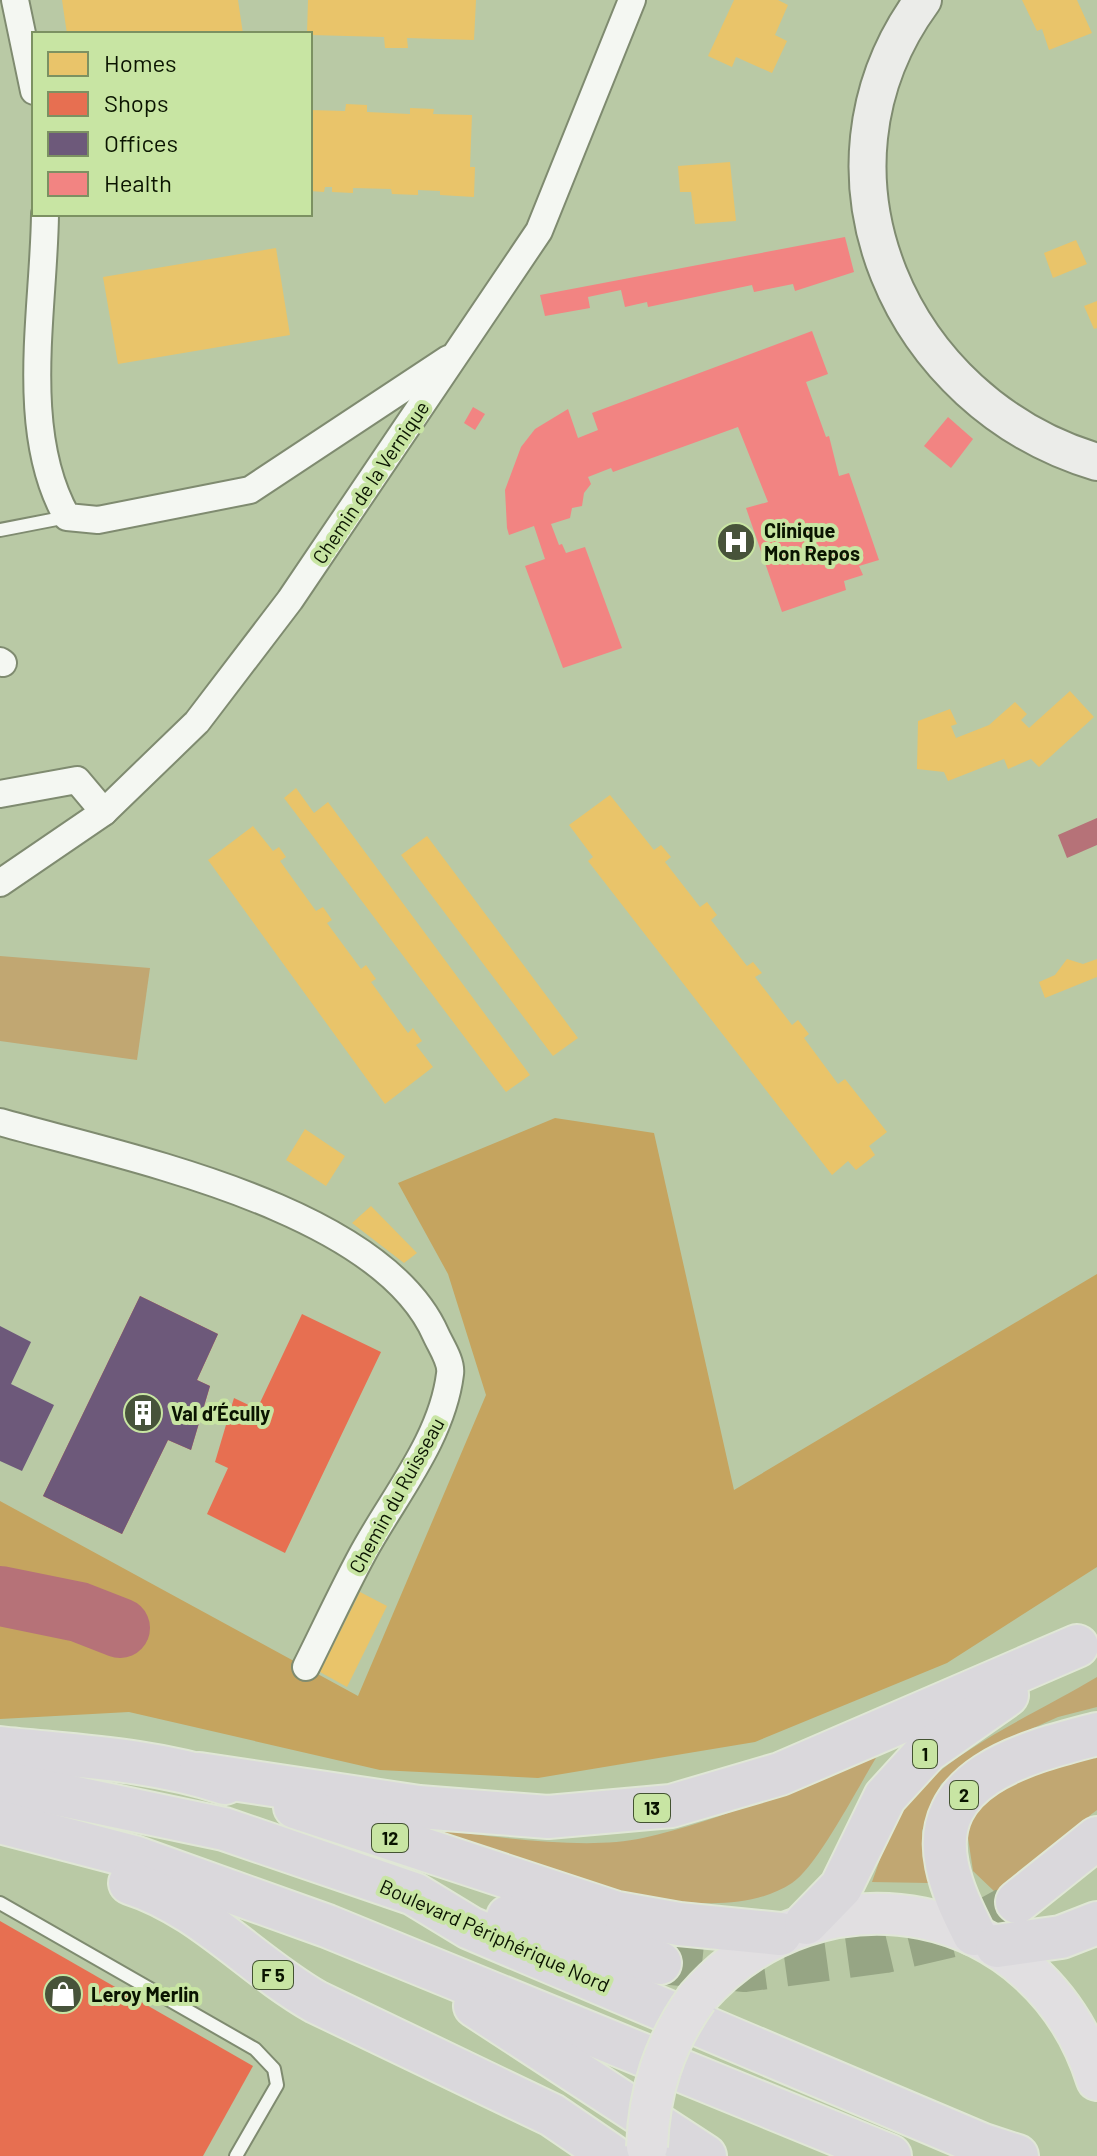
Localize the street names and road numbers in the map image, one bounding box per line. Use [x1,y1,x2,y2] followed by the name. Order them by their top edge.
[307,396,433,568] street label: Chemin de la Vernique
[343,1413,449,1577] street label: Chemin du Ruisseau
[913,1740,937,1768] road number: 1
[950,1781,978,1809] road number: 2
[634,1794,670,1822] road number: 13
[372,1824,408,1852] road number: 12
[376,1873,614,1997] street label: Boulevard Périphérique Nord
[253,1961,293,1989] road number: F 5

